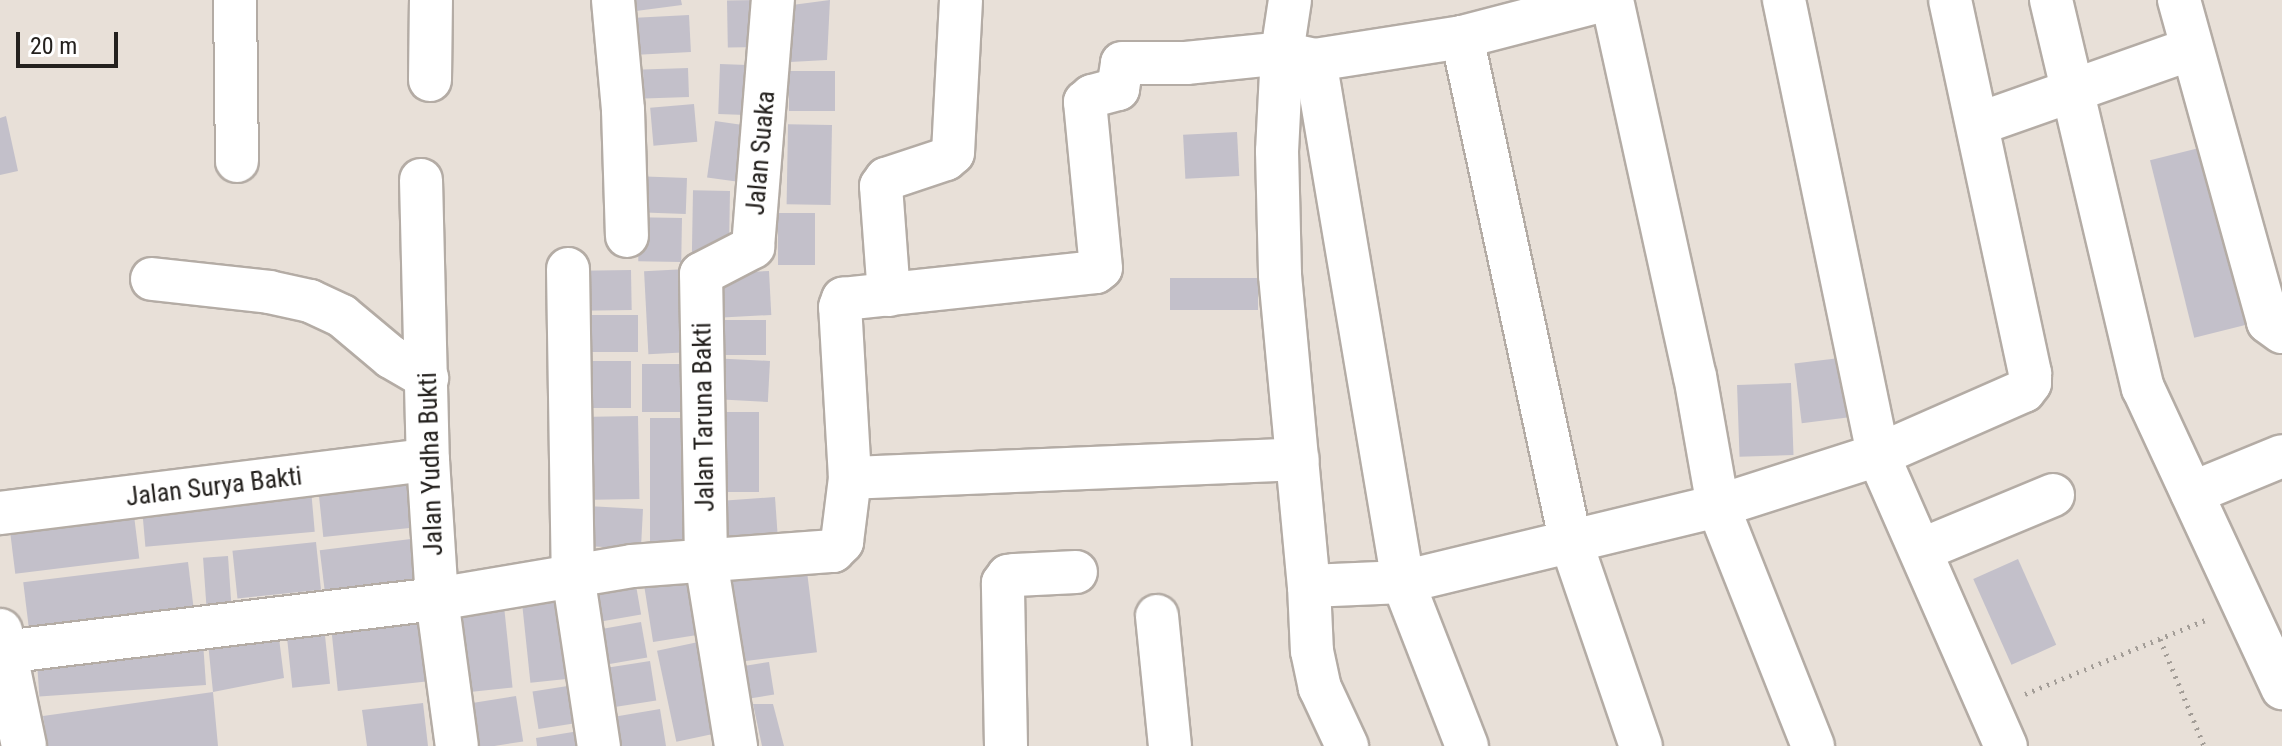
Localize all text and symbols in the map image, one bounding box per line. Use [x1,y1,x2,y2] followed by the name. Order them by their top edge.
[20,16,122,66] scale bar
[30,32,77,60] text: 20 m
[740,90,782,216] street label: Jalan Suaka
[687,322,721,512] street label: Jalan Taruna Bakti
[412,372,450,556] street label: Jalan Yudha Bukti
[124,461,304,513] street label: Jalan Surya Bakti

